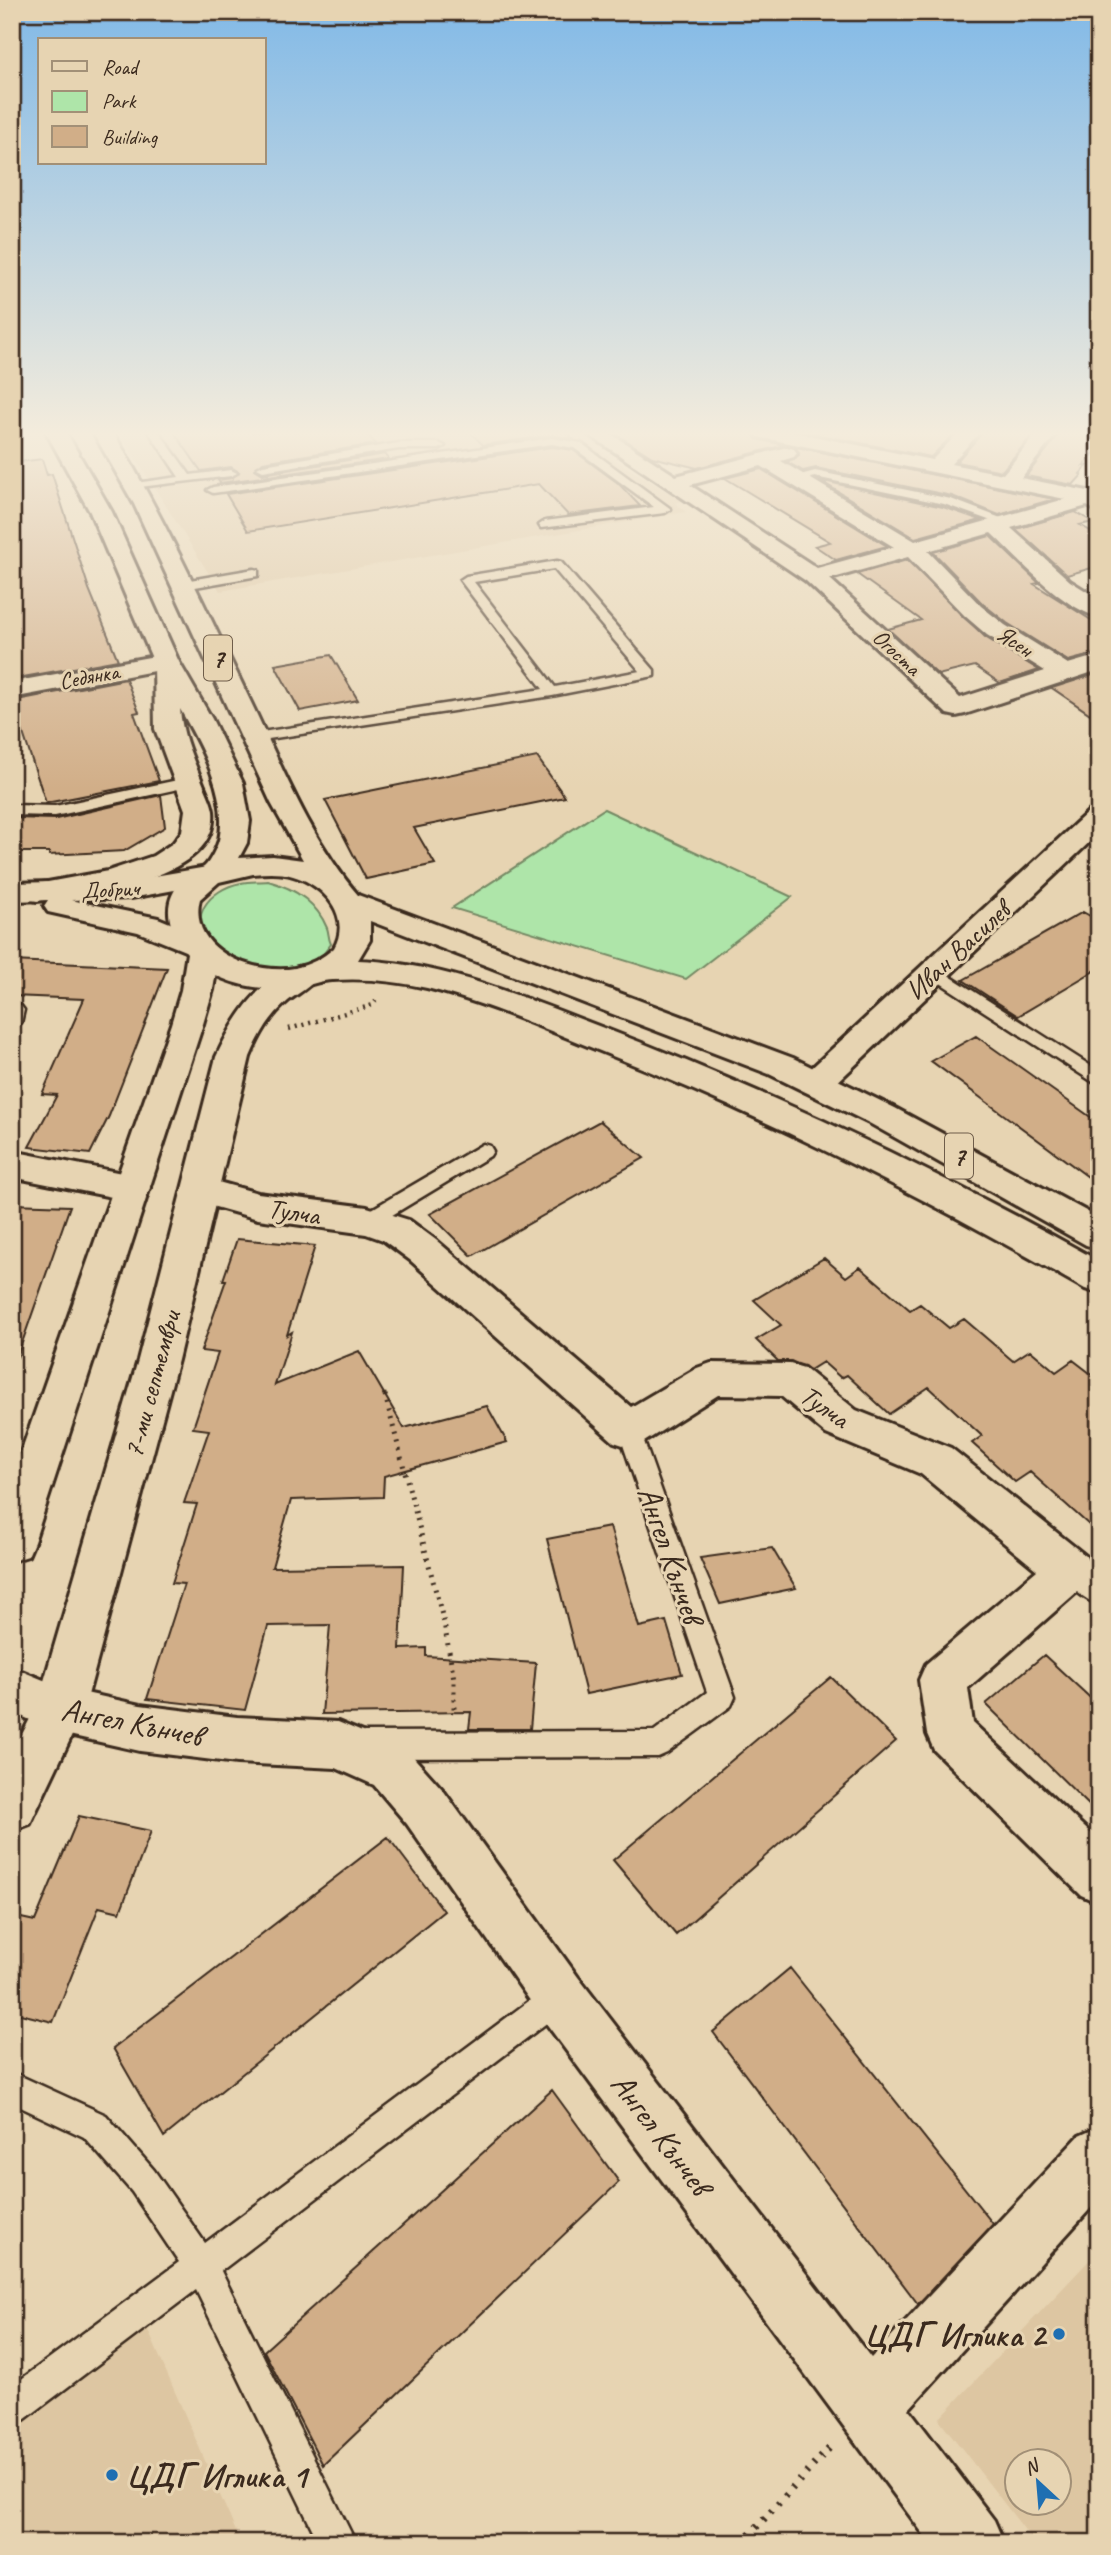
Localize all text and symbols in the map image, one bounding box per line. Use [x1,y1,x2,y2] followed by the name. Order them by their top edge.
[38,38,266,164] legend
[102,54,141,80] text: Road
[102,88,137,114] text: Park
[102,124,159,150] text: Building
[991,619,1040,665] street label: Ясен
[866,623,928,683] street label: Огоста
[204,636,232,680] road number: 7
[57,657,124,696] street label: Седянка
[80,873,142,906] street label: Добрич
[898,890,1021,1008] street label: Иван Василев
[945,1134,973,1178] road number: 7
[265,1190,324,1233] street label: Тулча
[115,1305,188,1462] street label: 7-ми септември
[793,1377,858,1437] street label: Тулча
[628,1480,716,1634] street label: Ангел Кънчев
[58,1688,211,1757] street label: Ангел Кънчев
[602,2064,724,2208] street label: Ангел Кънчев
[864,2314,1048,2356] place label: ЦДГ Иглика 2
[1051,2326,1067,2342] marker: ЦДГ Иглика 2
[1002,2446,1072,2516] north arrow
[1020,2453,1044,2481] text: N
[126,2455,310,2497] place label: ЦДГ Иглика 1
[104,2467,120,2483] marker: ЦДГ Иглика 1

